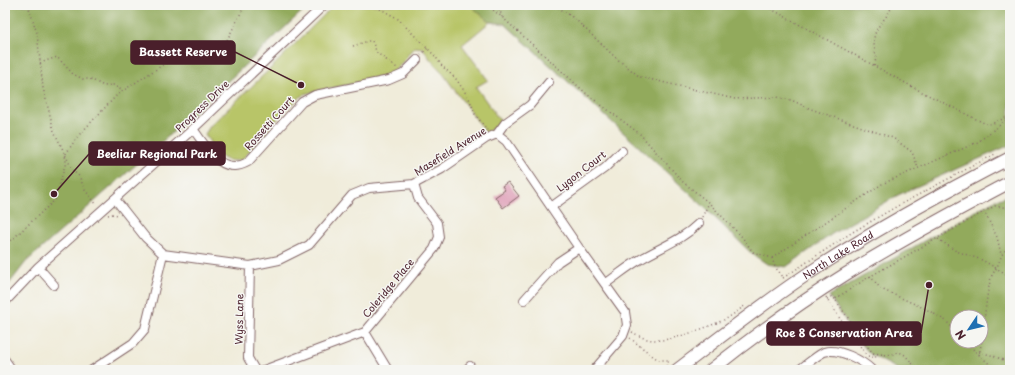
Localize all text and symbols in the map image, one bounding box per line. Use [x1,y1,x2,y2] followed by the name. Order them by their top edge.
[131,41,235,64] callout: Bassett Reserve
[139,43,227,60] text: Bassett Reserve
[171,76,232,135] street label: Progress Drive
[240,92,297,153] street label: Rossetti Court
[411,122,489,179] street label: Masefield Avenue
[89,142,225,165] callout: Beeliar Regional Park
[97,145,218,162] text: Beeliar Regional Park
[553,147,609,195] street label: Lygon Court
[799,226,876,282] street label: North Lake Road
[358,255,417,321] street label: Coleridge Place
[231,293,247,345] street label: Wyss Lane
[949,309,989,349] north arrow
[767,322,921,345] callout: Roe 8 Conservation Area
[775,324,913,341] text: Roe 8 Conservation Area
[951,326,970,343] text: N

